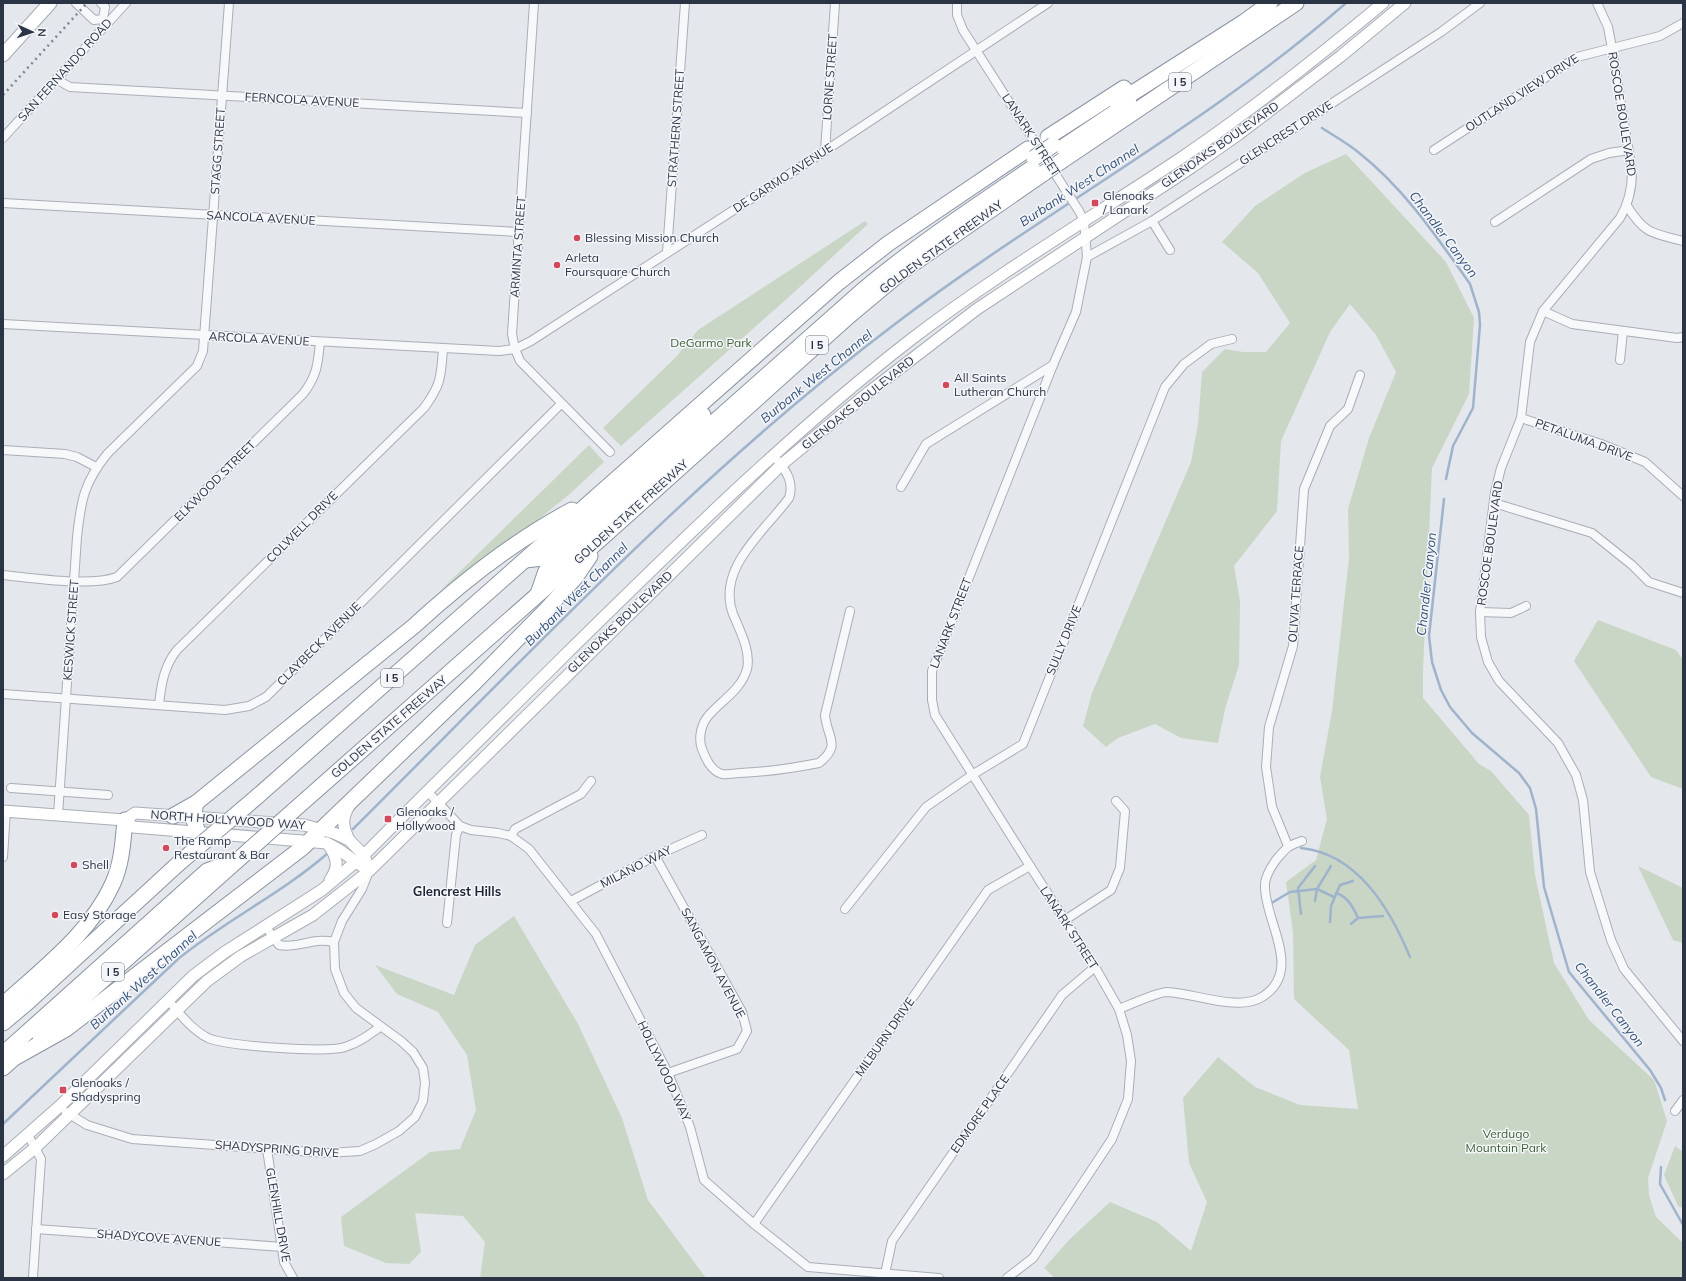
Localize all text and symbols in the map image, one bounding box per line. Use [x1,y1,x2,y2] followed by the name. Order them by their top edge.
[12,12,52,52] north arrow
[15,15,115,125] street label: SAN FERNANDO ROAD
[819,32,840,121] street label: LORNE STREET
[1462,50,1581,135] street label: OUTLAND VIEW DRIVE
[1605,51,1640,177] street label: ROSCOE BOULEVARD
[664,68,687,188] street label: STRATHERN STREET
[1169,73,1191,91] road number: I 5
[244,89,360,110] street label: FERNCOLA AVENUE
[999,90,1064,180] street label: LANARK STREET
[1236,97,1335,168] street label: GLENCREST DRIVE
[1158,98,1282,191] street label: GLENOAKS BOULEVARD
[207,106,228,195] street label: STAGG STREET
[730,140,836,215] street label: DE GARMO AVENUE
[1016,140,1142,230] water label: Burbank West Channel
[1102,188,1154,217] place label: Glenoaks / Lanark
[1406,188,1482,280] water label: Chandler Canyon
[506,195,529,298] street label: ARMINTA STREET
[876,196,1006,296] street label: GOLDEN STATE FREEWAY
[1090,198,1100,208] marker: Glenoaks / Lanark
[206,207,316,228] street label: SANCOLA AVENUE
[585,230,719,245] place label: Blessing Mission Church
[572,233,582,243] marker: Blessing Mission Church
[565,250,670,279] place label: Arleta Foursquare Church
[552,260,562,270] marker: Arleta Foursquare Church
[757,325,876,426] water label: Burbank West Channel
[208,328,310,349] street label: ARCOLA AVENUE
[670,335,753,350] park label: DeGarmo Park
[806,336,828,354] road number: I 5
[798,352,917,453] street label: GLENOAKS BOULEVARD
[954,370,1046,399] place label: All Saints Lutheran Church
[941,380,951,390] marker: All Saints Lutheran Church
[1533,415,1635,464] street label: PETALUMA DRIVE
[171,436,259,524] street label: ELKWOOD STREET
[570,456,691,567] street label: GOLDEN STATE FREEWAY
[1473,480,1506,606] street label: ROSCOE BOULEVARD
[263,488,341,566] street label: COLWELL DRIVE
[1413,532,1439,636] water label: Chandler Canyon
[521,539,631,649] water label: Burbank West Channel
[1285,545,1306,643] street label: OLIVIA TERRACE
[564,567,675,676] street label: GLENOAKS BOULEVARD
[926,575,975,670] street label: LANARK STREET
[59,578,82,681] street label: KESWICK STREET
[274,599,364,689] street label: CLAYBECK AVENUE
[1043,603,1084,677] street label: SULLY DRIVE
[381,669,403,687] road number: I 5
[328,672,450,781] street label: GOLDEN STATE FREEWAY
[396,804,456,833] place label: Glenoaks / Hollywood
[150,807,307,832] street label: NORTH HOLLYWOOD WAY
[383,814,393,824] marker: Glenoaks / Hollywood
[174,833,270,862] place label: The Ramp Restaurant & Bar
[598,842,675,891] street label: MILANO WAY
[161,843,171,853] marker: The Ramp Restaurant & Bar
[82,857,109,872] place label: Shell
[69,860,79,870] marker: Shell
[413,883,501,899] district label: Glencrest Hills
[1037,883,1102,973] street label: LANARK STREET
[678,905,749,1021] street label: SANGAMON AVENUE
[63,907,136,922] place label: Easy Storage
[50,910,60,920] marker: Easy Storage
[86,927,201,1033] water label: Burbank West Channel
[1572,958,1648,1050] water label: Chandler Canyon
[102,963,124,981] road number: I 5
[852,994,917,1079] street label: MILBURN DRIVE
[635,1018,695,1124] street label: HOLLYWOOD WAY
[947,1072,1012,1156] street label: EDMORE PLACE
[71,1075,141,1104] place label: Glenoaks / Shadyspring
[58,1085,68,1095] marker: Glenoaks / Shadyspring
[1466,1126,1547,1155] park label: Verdugo Mountain Park
[215,1137,340,1160] street label: SHADYSPRING DRIVE
[263,1167,294,1263] street label: GLENHILL DRIVE
[96,1226,222,1249] street label: SHADYCOVE AVENUE

